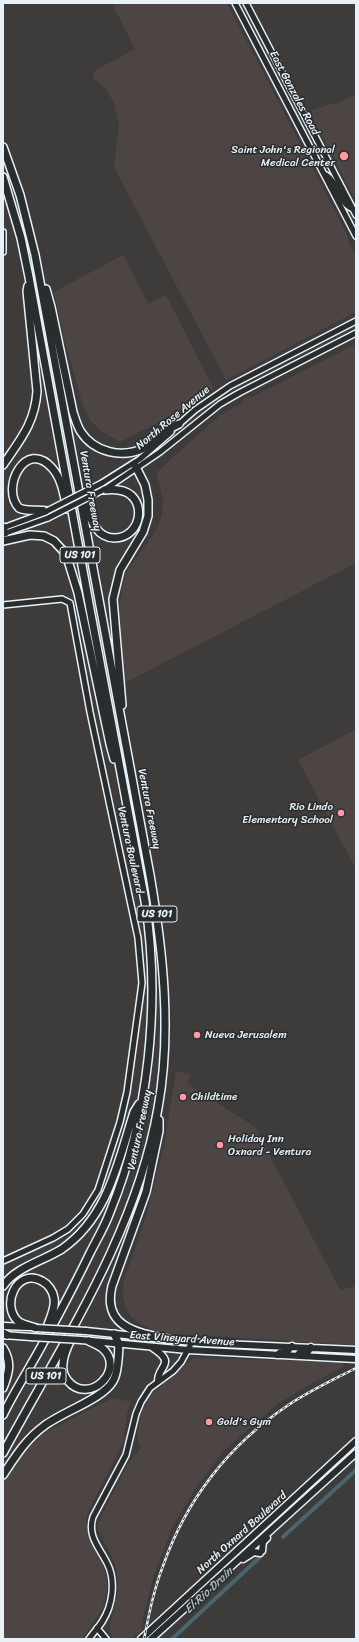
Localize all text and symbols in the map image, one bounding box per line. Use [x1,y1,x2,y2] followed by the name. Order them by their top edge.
[266,49,322,137] street label: East Gonzales Road
[231,143,335,169] place label: Saint John's Regional Medical Center
[338,150,350,162] marker: Saint John's Regional Medical Center
[133,383,213,453] street label: North Rose Avenue
[76,450,104,532] street label: Ventura Freeway
[60,547,100,563] road number: US 101
[135,768,163,850] street label: Ventura Freeway
[242,800,333,826] place label: Rio Lindo Elementary School
[114,805,146,895] street label: Ventura Boulevard
[336,808,346,818] marker: Rio Lindo Elementary School
[137,906,177,922] road number: US 101
[205,1028,287,1042] place label: Nueva Jerusalem
[192,1030,202,1040] marker: Nueva Jerusalem
[125,1089,155,1171] street label: Ventura Freeway
[191,1090,237,1104] place label: Childtime
[178,1092,188,1102] marker: Childtime
[228,1132,311,1158] place label: Holiday Inn Oxnard - Ventura
[215,1140,225,1150] marker: Holiday Inn Oxnard - Ventura
[129,1329,235,1349] street label: East Vineyard Avenue
[26,1368,66,1384] road number: US 101
[217,1415,271,1429] place label: Gold's Gym
[204,1417,214,1427] marker: Gold's Gym
[194,1489,290,1577] street label: North Oxnard Boulevard
[182,1565,236,1617] water label: El Rio Drain

